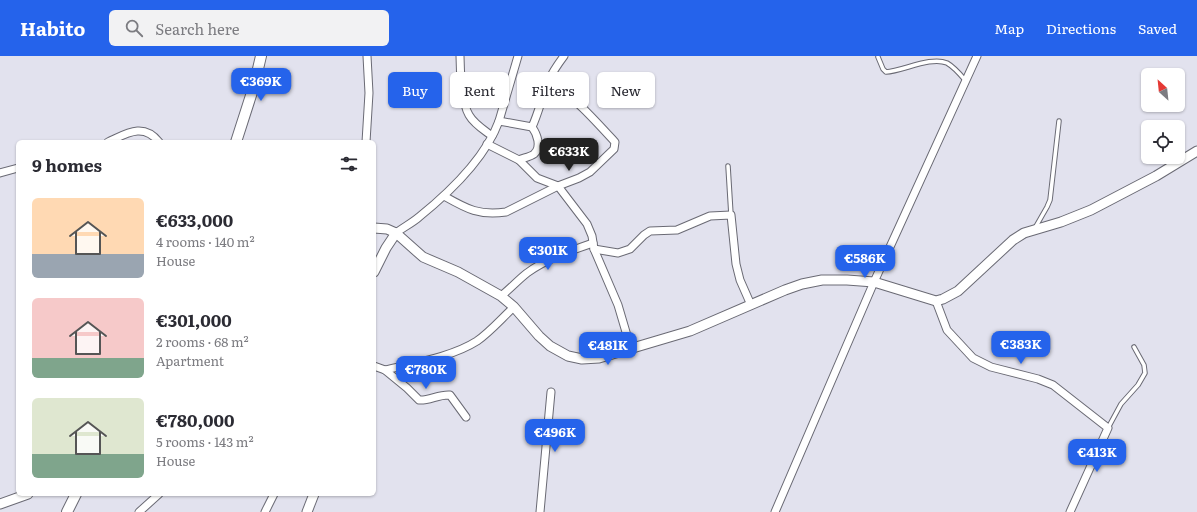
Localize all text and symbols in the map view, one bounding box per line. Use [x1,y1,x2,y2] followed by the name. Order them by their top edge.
[109,10,389,46] search box
[20,14,85,42] text: Habito
[123,17,145,39] icon: search
[155,17,239,40] text: Search here
[994,18,1024,38] text: Map
[1046,18,1116,38] text: Directions
[1138,18,1177,38] text: Saved
[233,68,289,102] pin: €369K
[1141,68,1185,112] north arrow
[1141,68,1185,164] map controls
[240,71,282,90] text: €369K
[388,72,442,108] chip: Buy
[450,72,509,108] chip: Rent
[517,72,589,108] chip: Filters
[597,72,655,108] chip: New
[1141,120,1185,164] button: locate
[541,138,597,172] pin: €633K
[548,141,590,160] text: €633K
[32,152,102,177] text: 9 homes
[338,153,360,175] icon: filters
[156,207,233,232] text: €633,000
[64,214,112,262] icon: home
[156,232,255,251] text: 4 rooms · 140 m²
[520,237,576,271] pin: €301K
[528,240,568,259] text: €301K
[837,245,893,279] pin: €586K
[844,248,886,267] text: €586K
[156,251,195,270] text: House
[156,307,232,332] text: €301,000
[64,314,112,362] icon: home
[993,331,1049,365] pin: €383K
[156,332,249,351] text: 2 rooms · 68 m²
[580,332,636,366] pin: €481K
[1000,334,1042,353] text: €383K
[588,335,628,354] text: €481K
[156,351,224,370] text: Apartment
[398,356,454,390] pin: €780K
[405,359,447,378] text: €780K
[156,407,234,432] text: €780,000
[64,414,112,462] icon: home
[527,419,583,453] pin: €496K
[534,422,576,441] text: €496K
[156,432,254,451] text: 5 rooms · 143 m²
[1069,439,1125,473] pin: €413K
[1077,442,1117,461] text: €413K
[156,451,195,470] text: House

